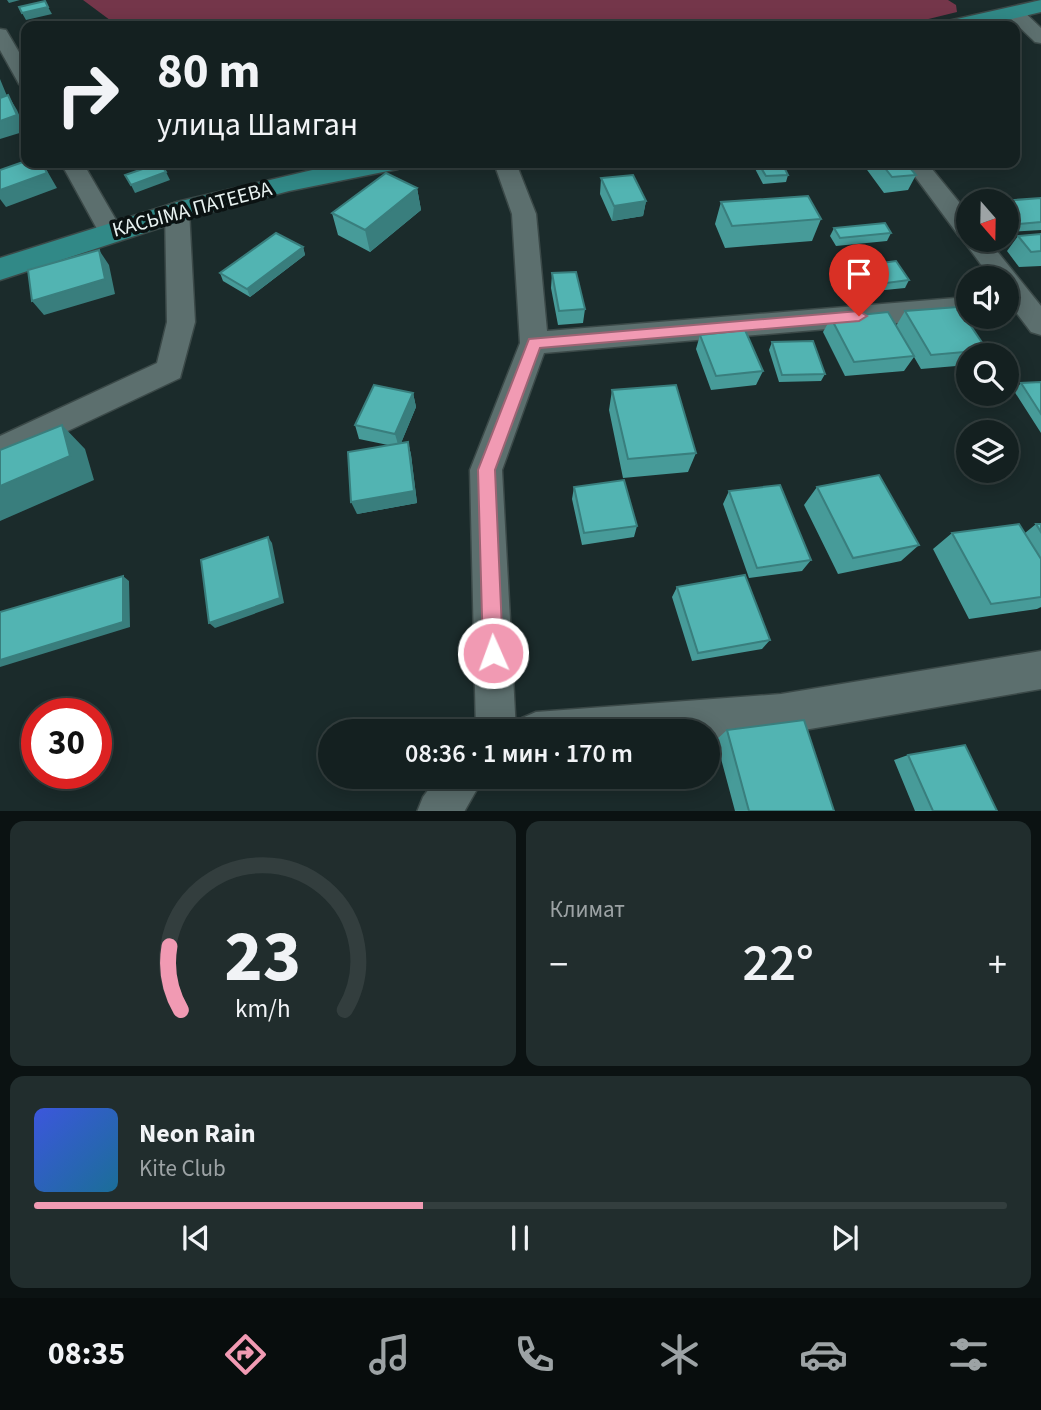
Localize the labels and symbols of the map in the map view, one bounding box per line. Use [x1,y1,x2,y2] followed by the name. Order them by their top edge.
[109,173,276,245] street label: КАСЫМА ПАТЕЕВА
[956,189,1018,252] north arrow
[829,244,889,316] pin
[456,616,530,690] position arrow
[21,698,112,789] speed limit sign: 30

